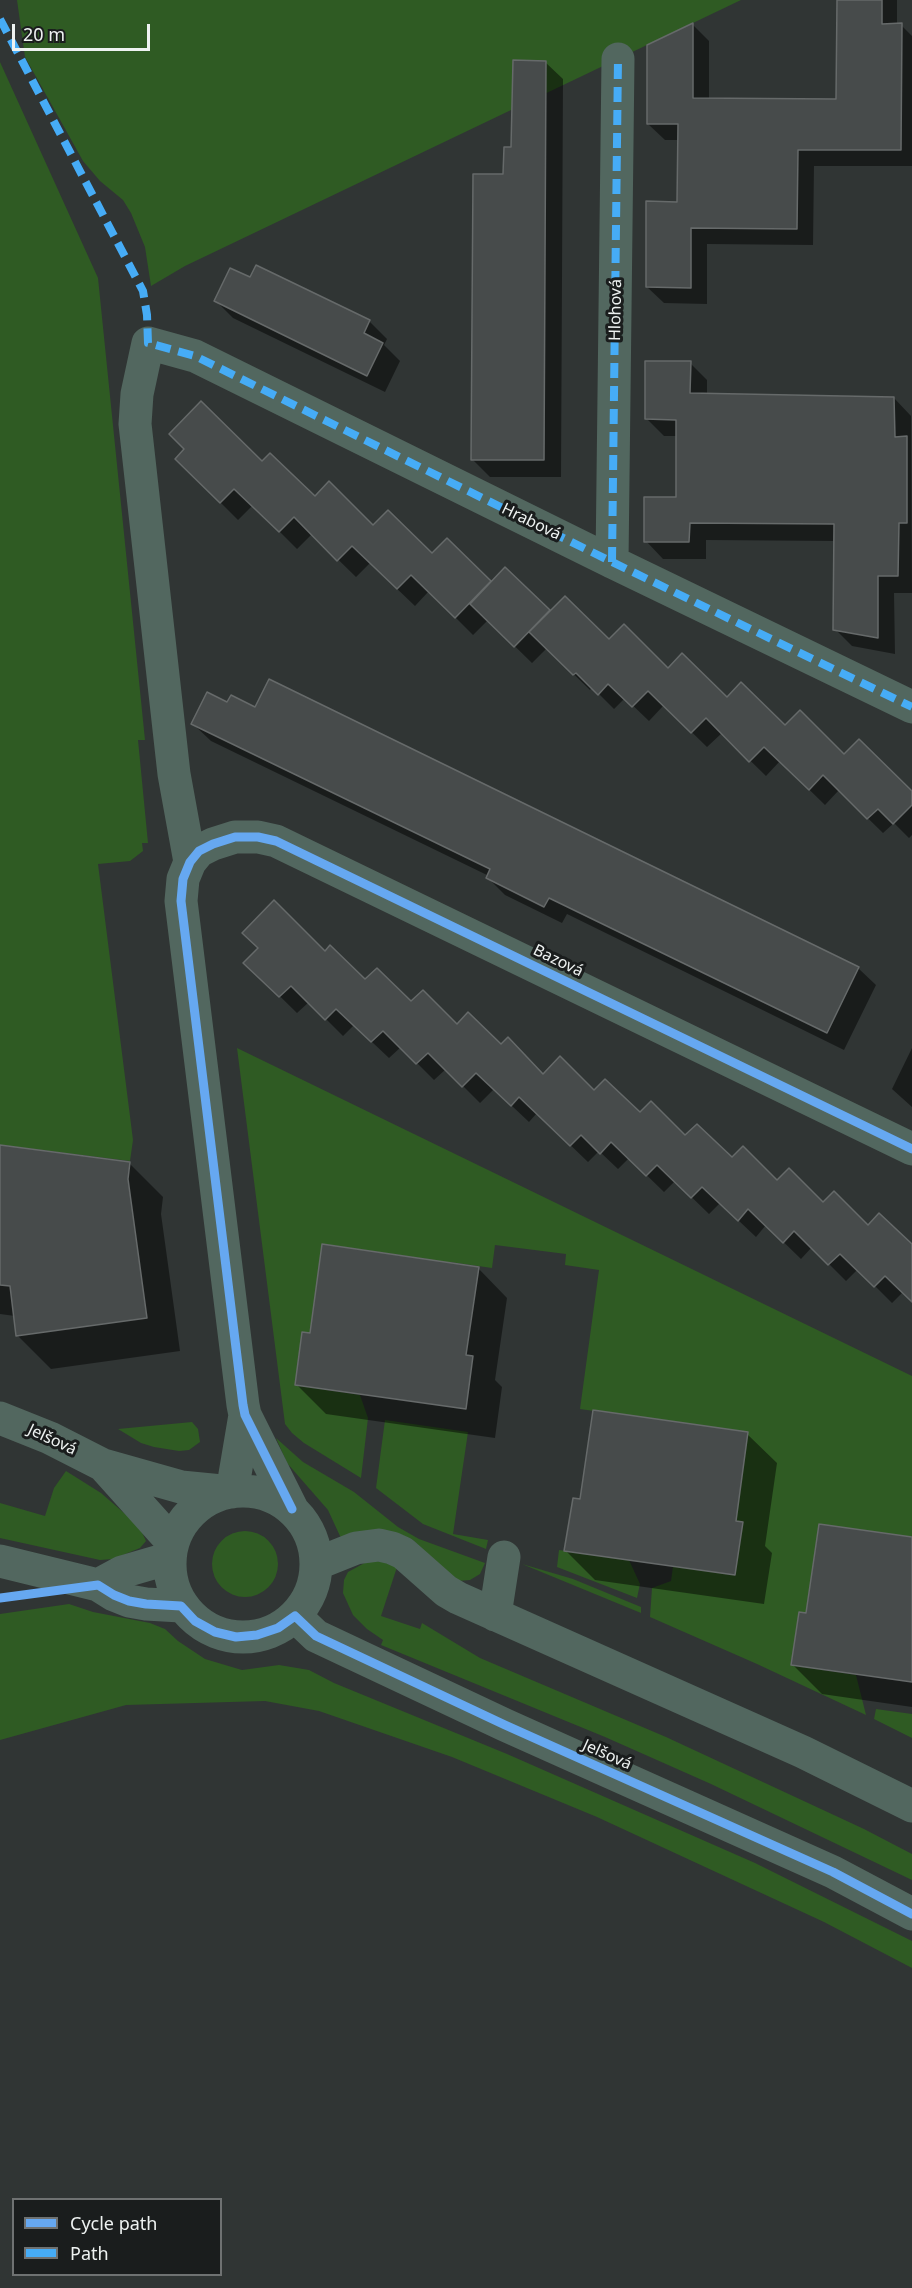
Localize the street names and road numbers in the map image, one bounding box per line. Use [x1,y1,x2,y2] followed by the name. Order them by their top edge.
[606,279,626,341] street label: Hlohová
[498,499,564,545] street label: Hrabová
[530,941,586,981] street label: Bazová
[25,1420,79,1460] street label: Jelšová
[580,1736,634,1774] street label: Jelšová

